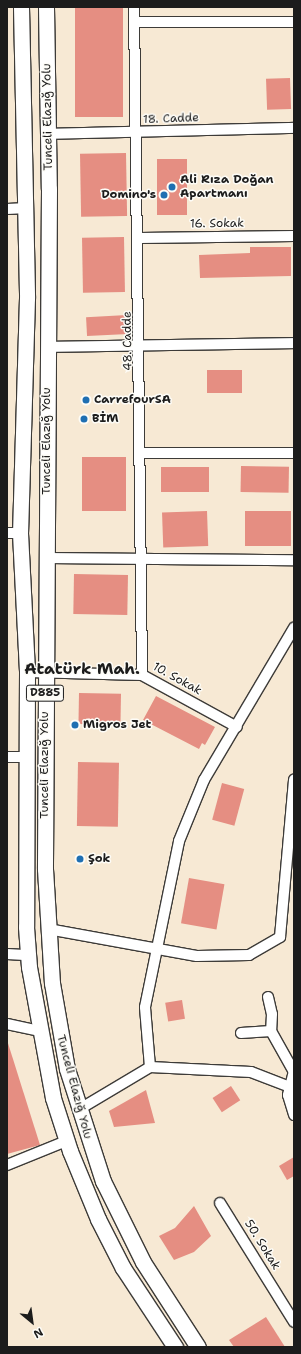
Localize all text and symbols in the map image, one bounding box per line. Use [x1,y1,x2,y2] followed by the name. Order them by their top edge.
[40,63,56,171] street label: Tunceli Elazığ Yolu
[143,111,199,127] street label: 18. Cadde
[180,173,274,201] place label: Ali Rıza Doğan Apartmanı
[167,182,177,192] marker: Ali Rıza Doğan Apartmanı
[101,188,156,202] place label: Domino's
[159,190,169,200] marker: Domino's
[190,216,244,232] street label: 16. Sokak
[120,311,136,371] street label: 48. Cadde
[40,387,54,495] street label: Tunceli Elazığ Yolu
[94,393,171,407] place label: CarrefourSA
[81,395,91,405] marker: CarrefourSA
[92,412,119,426] place label: BİM
[79,414,89,424] marker: BİM
[24,659,140,679] district label: Atatürk Mah.
[150,660,204,698] street label: 10. Sokak
[25,684,65,702] road number: D885
[38,711,52,819] street label: Tunceli Elazığ Yolu
[83,718,151,732] place label: Migros Jet
[70,720,80,730] marker: Migros Jet
[88,852,110,866] place label: Şok
[75,854,85,864] marker: Şok
[53,1033,95,1141] street label: Tunceli Elazığ Yolu
[241,1217,283,1273] street label: 50. Sokak
[12,1302,52,1342] north arrow
[31,1324,46,1342] text: N

